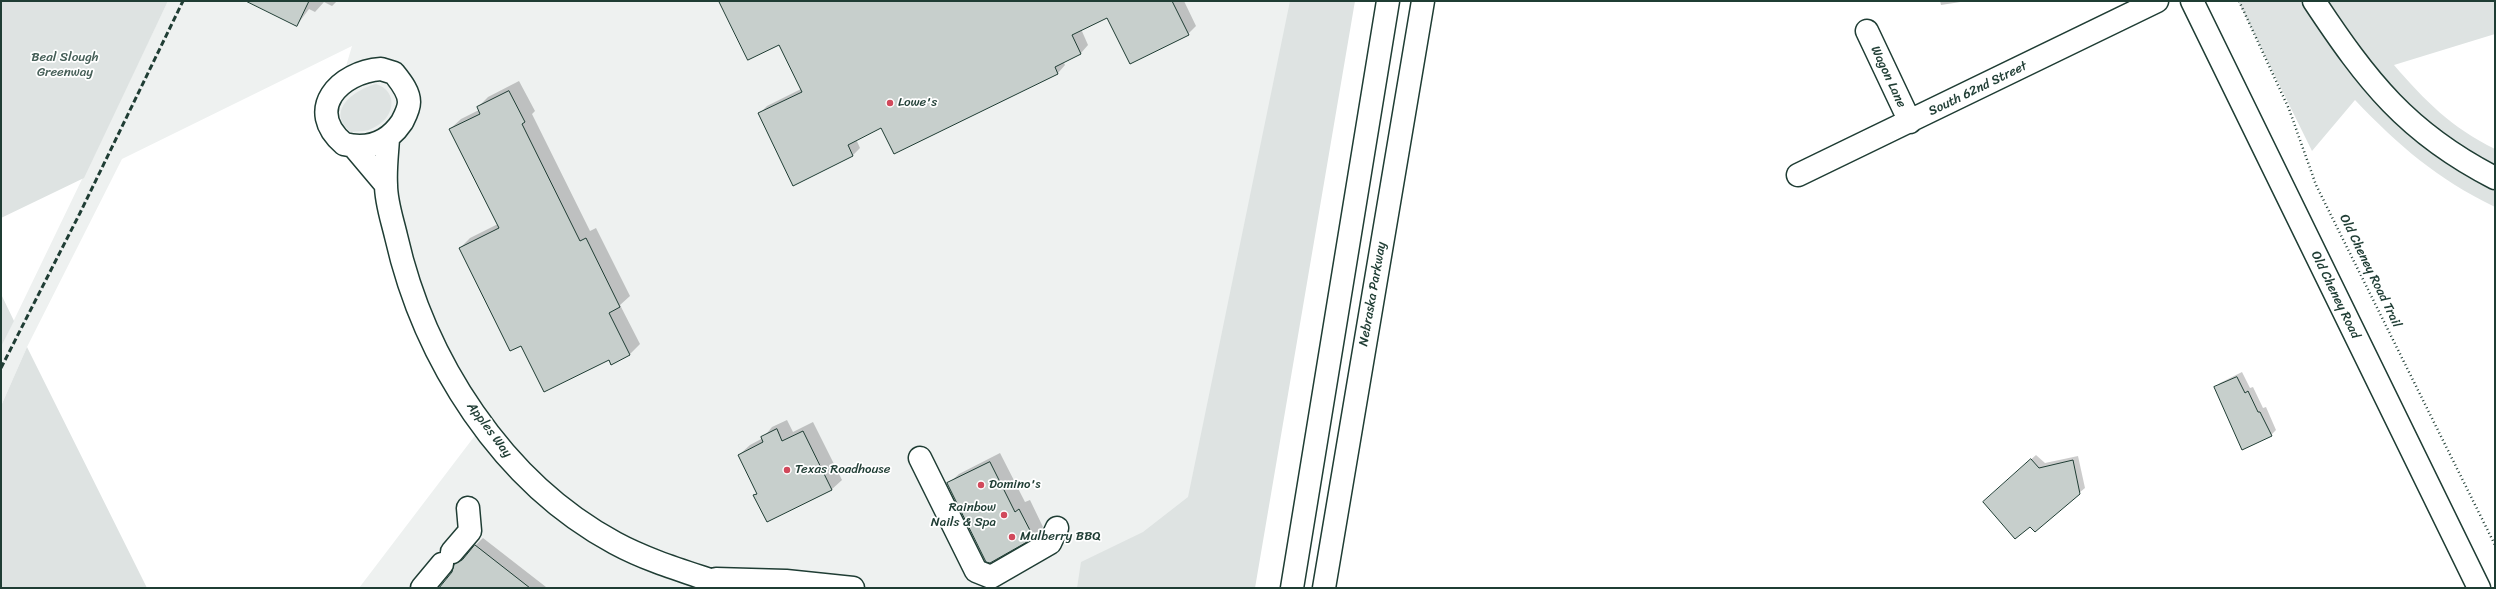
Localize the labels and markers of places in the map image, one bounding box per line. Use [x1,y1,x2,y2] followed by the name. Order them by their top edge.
[898,95,937,111] place label: Lowe's
[885,98,895,108] marker: Lowe's
[795,462,890,478] place label: Texas Roadhouse
[782,465,792,475] marker: Texas Roadhouse
[989,477,1041,493] place label: Domino's
[976,480,986,490] marker: Domino's
[931,500,996,531] place label: Rainbow Nails & Spa
[999,510,1009,520] marker: Rainbow Nails & Spa
[1020,529,1101,545] place label: Mulberry BBQ
[1007,532,1017,542] marker: Mulberry BBQ

